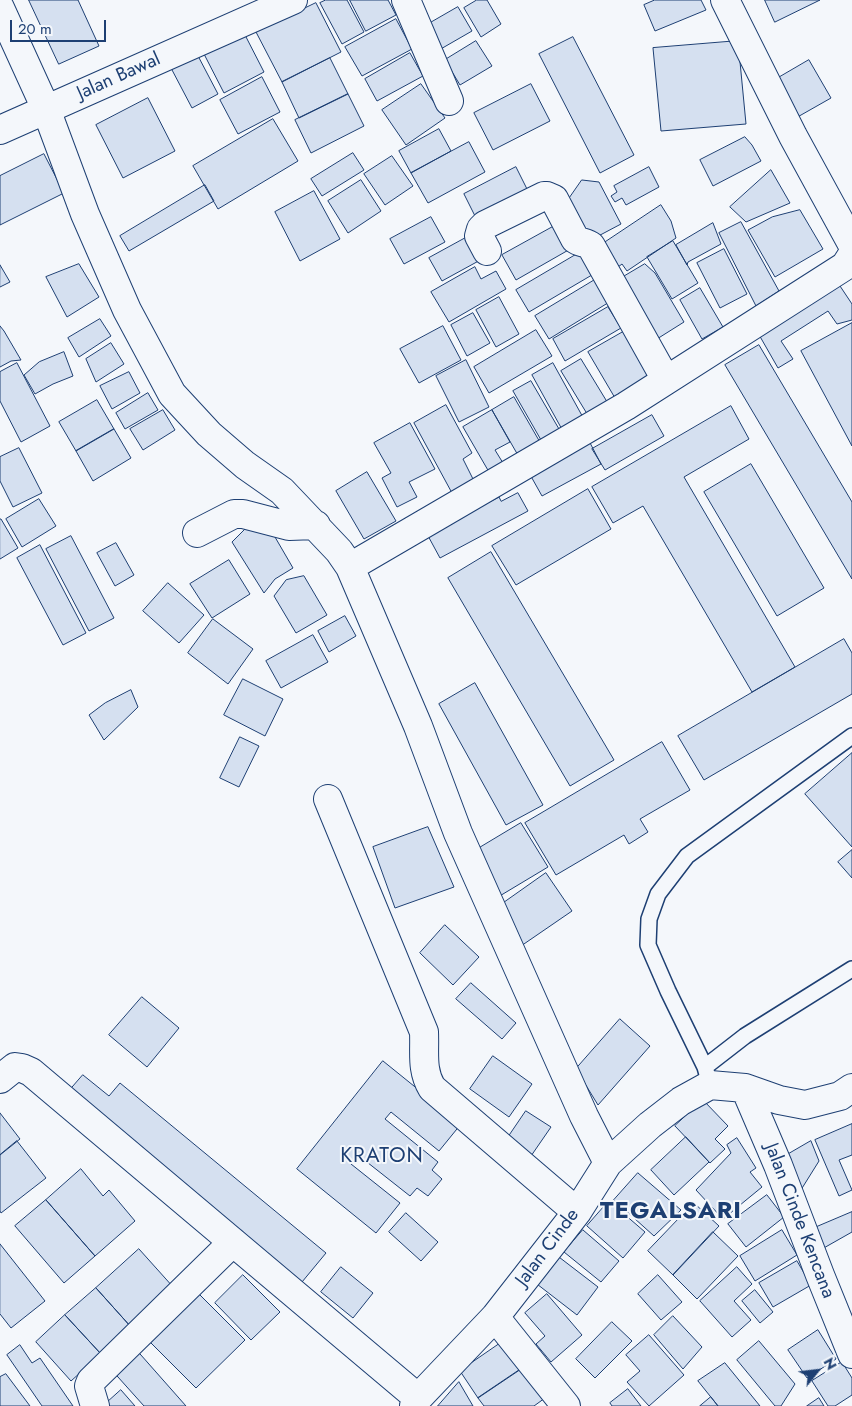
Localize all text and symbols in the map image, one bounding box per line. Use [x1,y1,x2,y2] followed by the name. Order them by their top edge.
[12,10,109,42] scale bar
[18,18,52,40] text: 20 m
[74,48,164,106] street label: Jalan Bawal
[759,1140,839,1302] street label: Jalan Cinde Kencana
[339,1144,425,1170] district label: KRATON
[599,1198,743,1226] district label: TEGALSARI
[511,1205,585,1291] street label: Jalan Cinde
[792,1346,842,1396] north arrow
[819,1354,842,1373] text: N

